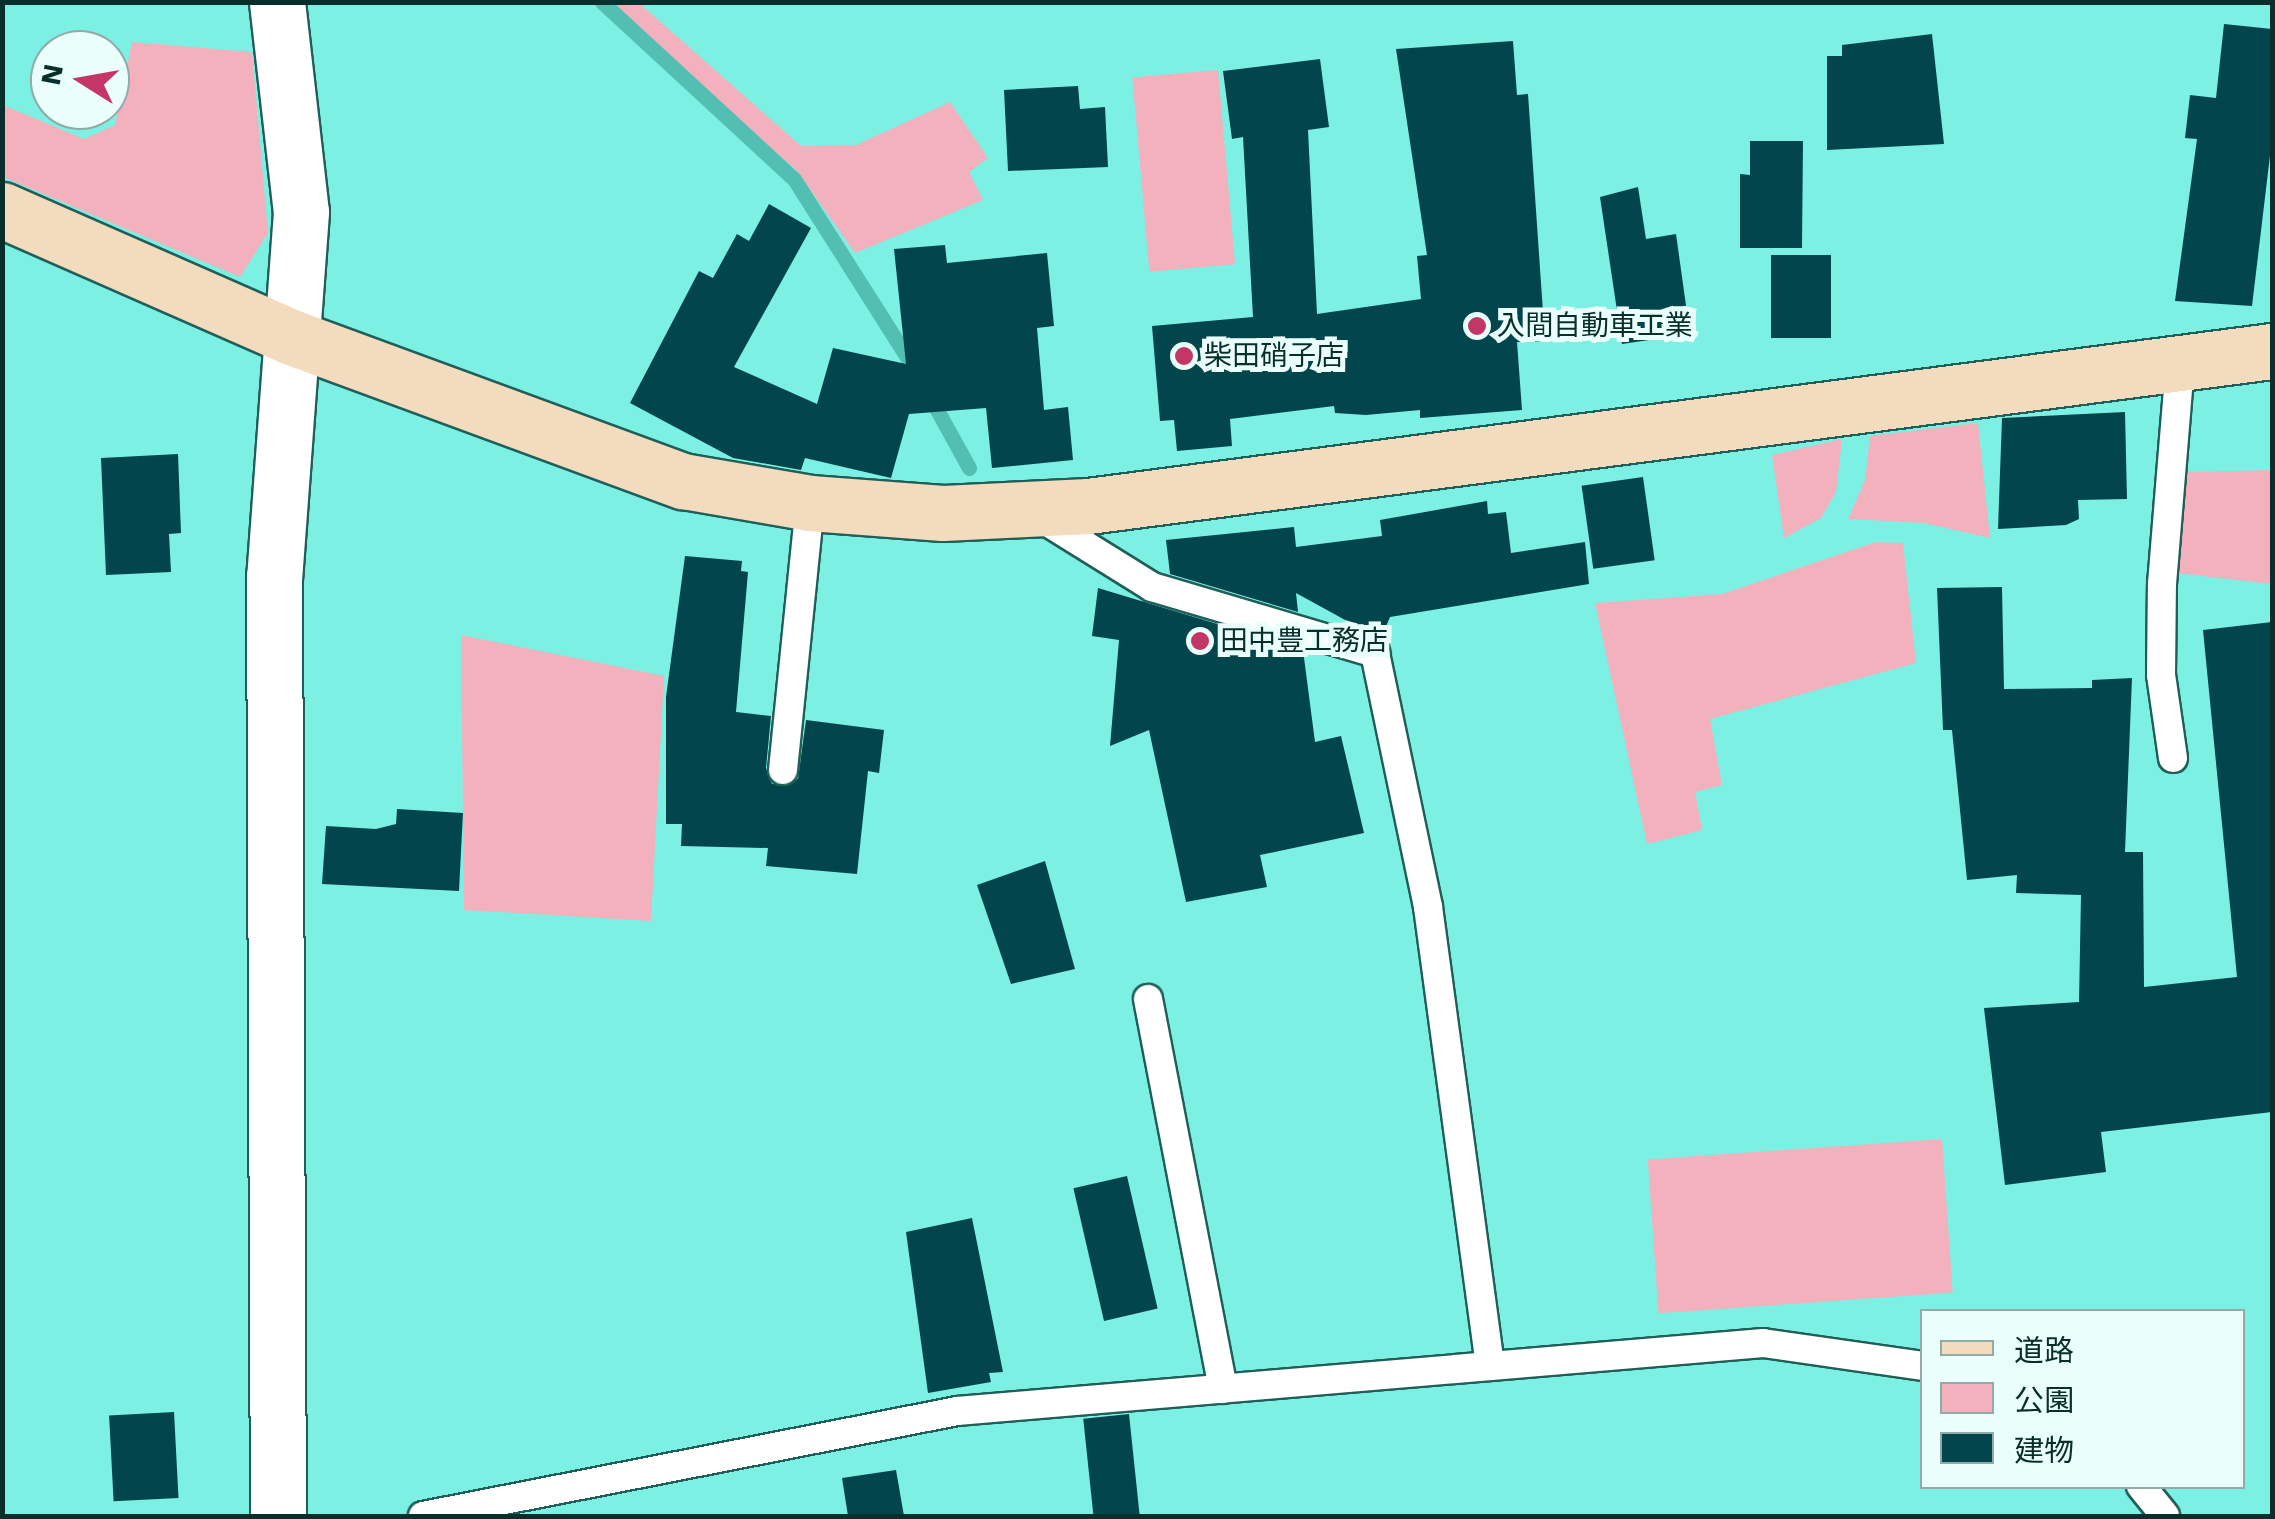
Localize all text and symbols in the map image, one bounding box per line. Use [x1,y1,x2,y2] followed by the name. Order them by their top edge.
[30,30,130,130] north arrow
[34,61,70,88] text: N
[1497,309,1693,343] place label: 入間自動車工業
[1466,315,1488,337] marker: 入間自動車工業
[1204,339,1344,373] place label: 柴田硝子店
[1173,345,1195,367] marker: 柴田硝子店
[1220,624,1388,658] place label: 田中豊工務店
[1189,630,1211,652] marker: 田中豊工務店
[1920,1309,2245,1489] legend
[2014,1333,2074,1368] text: 道路
[2014,1383,2074,1418] text: 公園
[2014,1433,2074,1468] text: 建物

